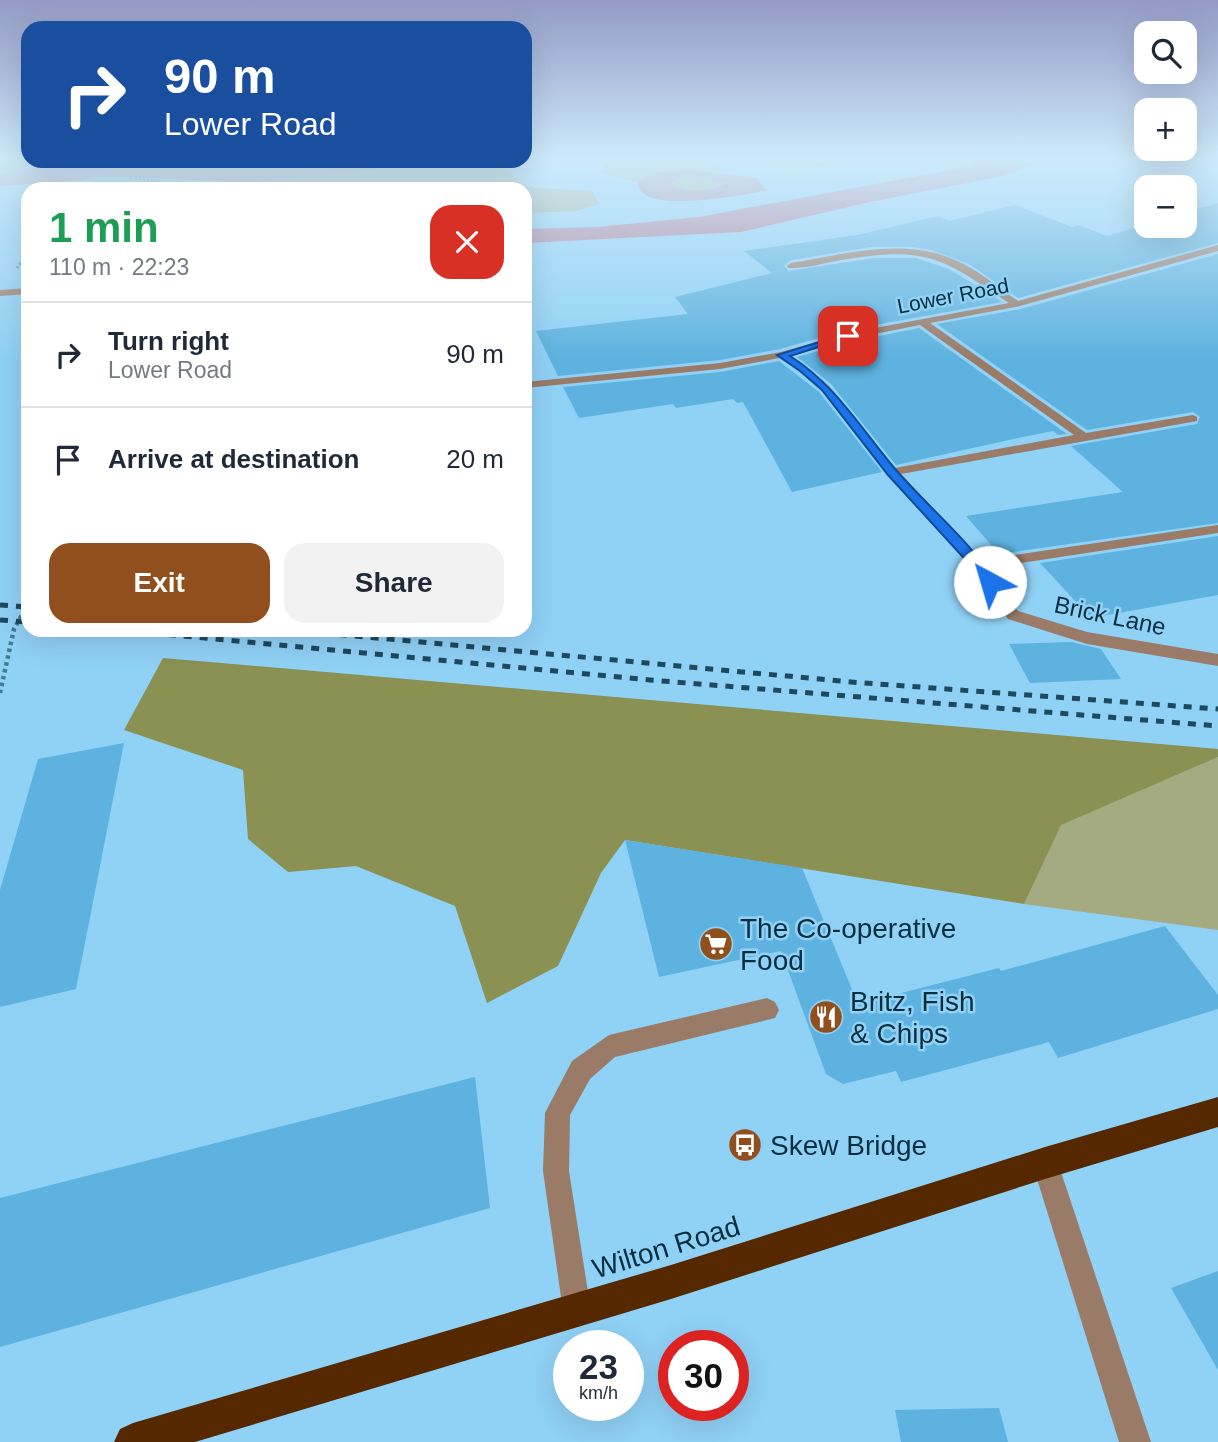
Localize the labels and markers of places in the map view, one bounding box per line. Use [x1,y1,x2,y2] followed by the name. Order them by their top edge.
[818,306,878,366] pin
[740,913,956,976] place label: The Co-operative Food
[697,925,735,963] supermarket icon: The Co-operative Food
[850,986,974,1049] place label: Britz, Fish & Chips
[807,998,845,1036] restaurant icon: Britz, Fish & Chips
[726,1126,764,1164] bus stop icon: Skew Bridge
[770,1130,927,1161] place label: Skew Bridge

